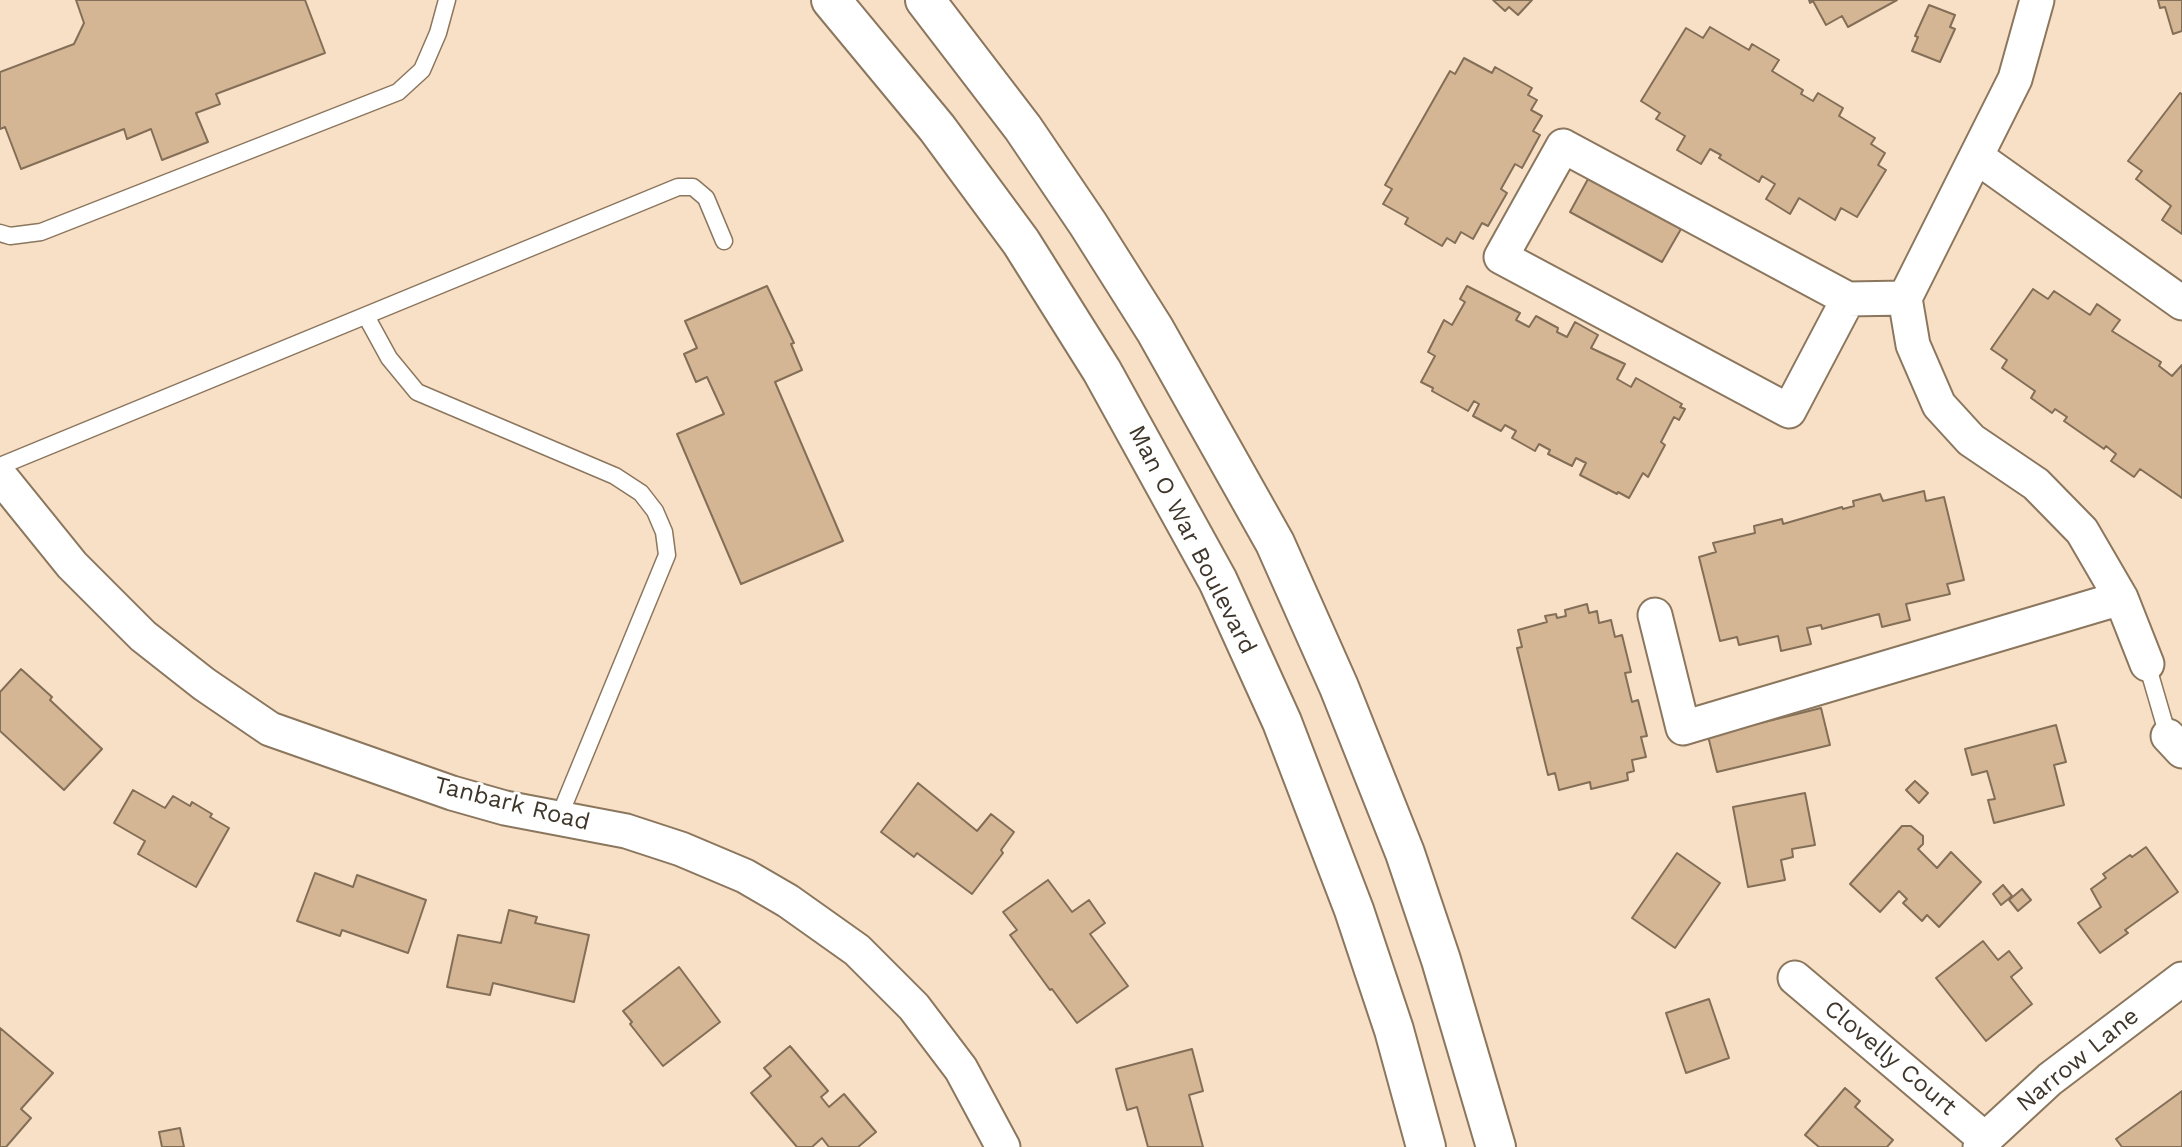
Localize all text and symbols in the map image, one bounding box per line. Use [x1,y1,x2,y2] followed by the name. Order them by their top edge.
[1122,421,1262,659] street label: Man O War Boulevard
[431,771,593,837] street label: Tanbark Road
[1818,994,1962,1122] street label: Clovelly Court
[2011,1002,2145,1118] street label: Narrow Lane

